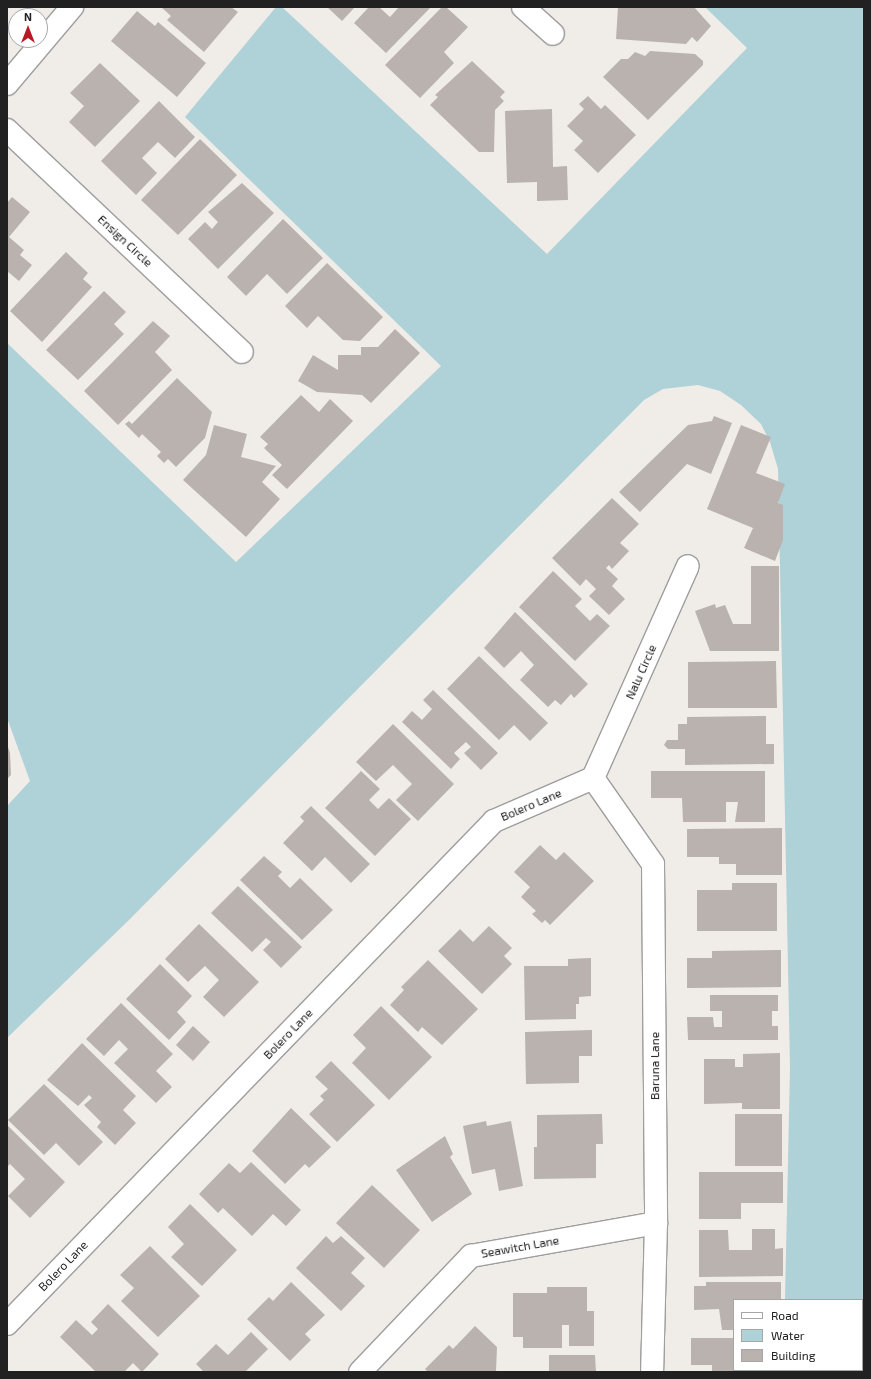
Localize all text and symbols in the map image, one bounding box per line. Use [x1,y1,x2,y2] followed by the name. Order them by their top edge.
[8,8,48,48] north arrow
[24,10,32,23] text: N
[95,212,155,270] street label: Ensign Circle
[623,642,659,702] street label: Nalu Circle
[498,786,564,824] street label: Bolero Lane
[260,1006,316,1062] street label: Bolero Lane
[648,1032,662,1100] street label: Baruna Lane
[480,1233,560,1261] street label: Seawitch Lane
[35,1238,91,1294] street label: Bolero Lane
[733,1299,863,1371] legend
[771,1308,799,1322] text: Road
[771,1328,805,1342] text: Water
[771,1348,815,1362] text: Building

